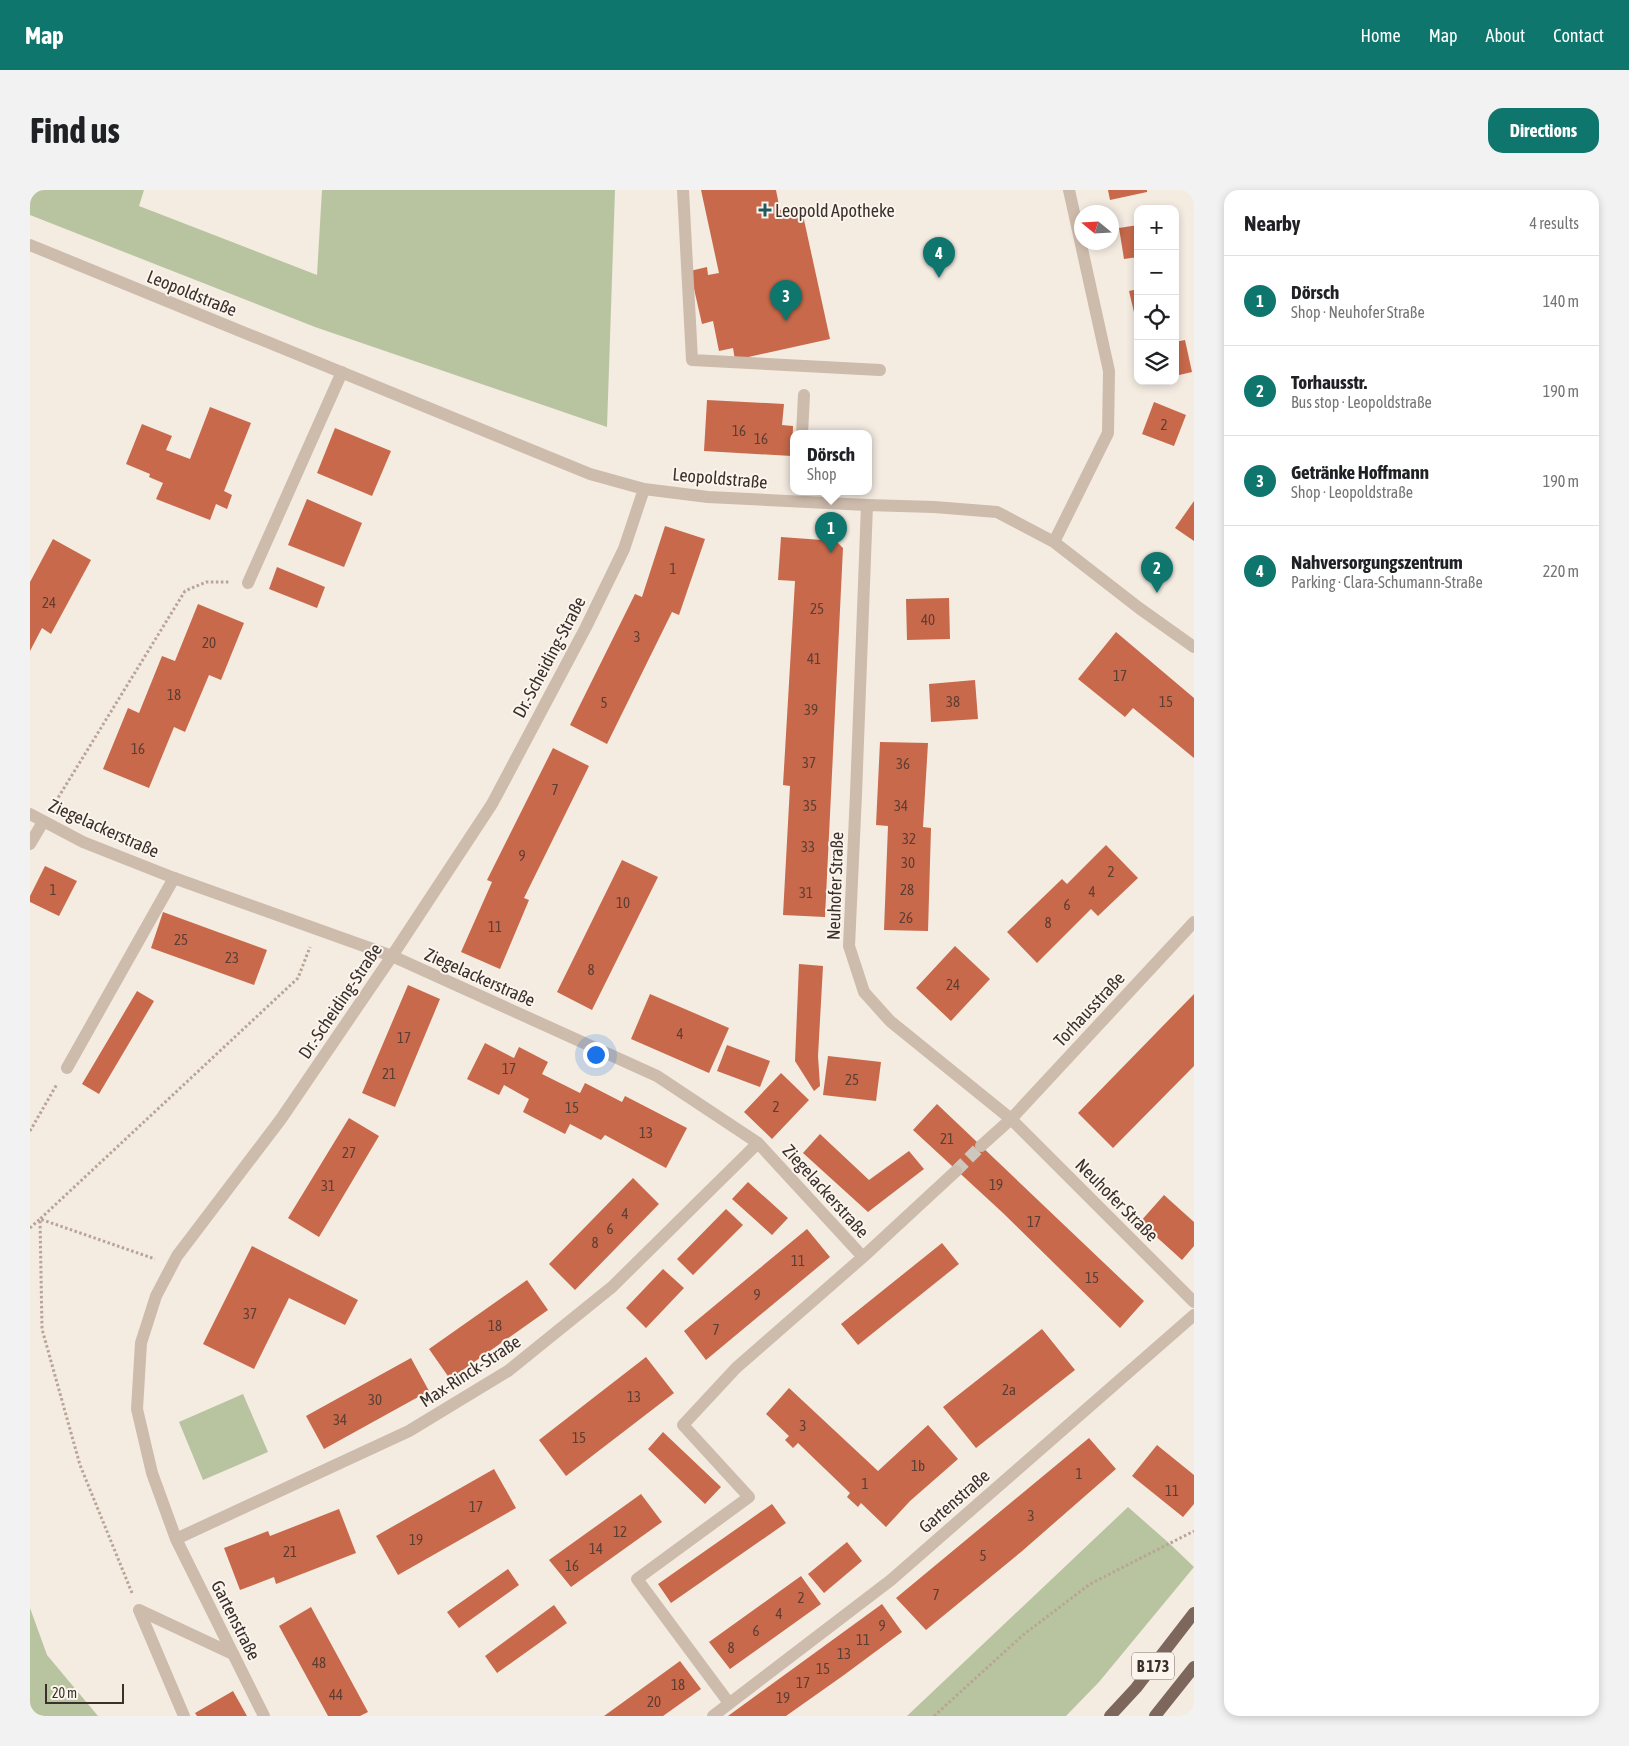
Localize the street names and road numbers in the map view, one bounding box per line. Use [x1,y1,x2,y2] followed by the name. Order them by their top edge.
[144,265,240,321] street label: Leopoldstraße
[672,463,768,493] street label: Leopoldstraße
[508,593,590,721] street label: Dr.-Scheiding-Straße
[46,794,162,862] street label: Ziegelackerstraße
[823,832,847,940] street label: Neuhofer Straße
[294,940,386,1062] street label: Dr.-Scheiding-Straße
[422,943,538,1011] street label: Ziegelackerstraße
[1049,967,1129,1051] street label: Torhausstraße
[779,1140,873,1242] street label: Ziegelackerstraße
[1071,1154,1163,1246] street label: Neuhofer Straße
[416,1331,524,1411] street label: Max-Rinck-Straße
[914,1465,994,1537] street label: Gartenstraße
[207,1577,265,1663] street label: Gartenstraße
[1132,1652,1174,1680] road number: B 173

